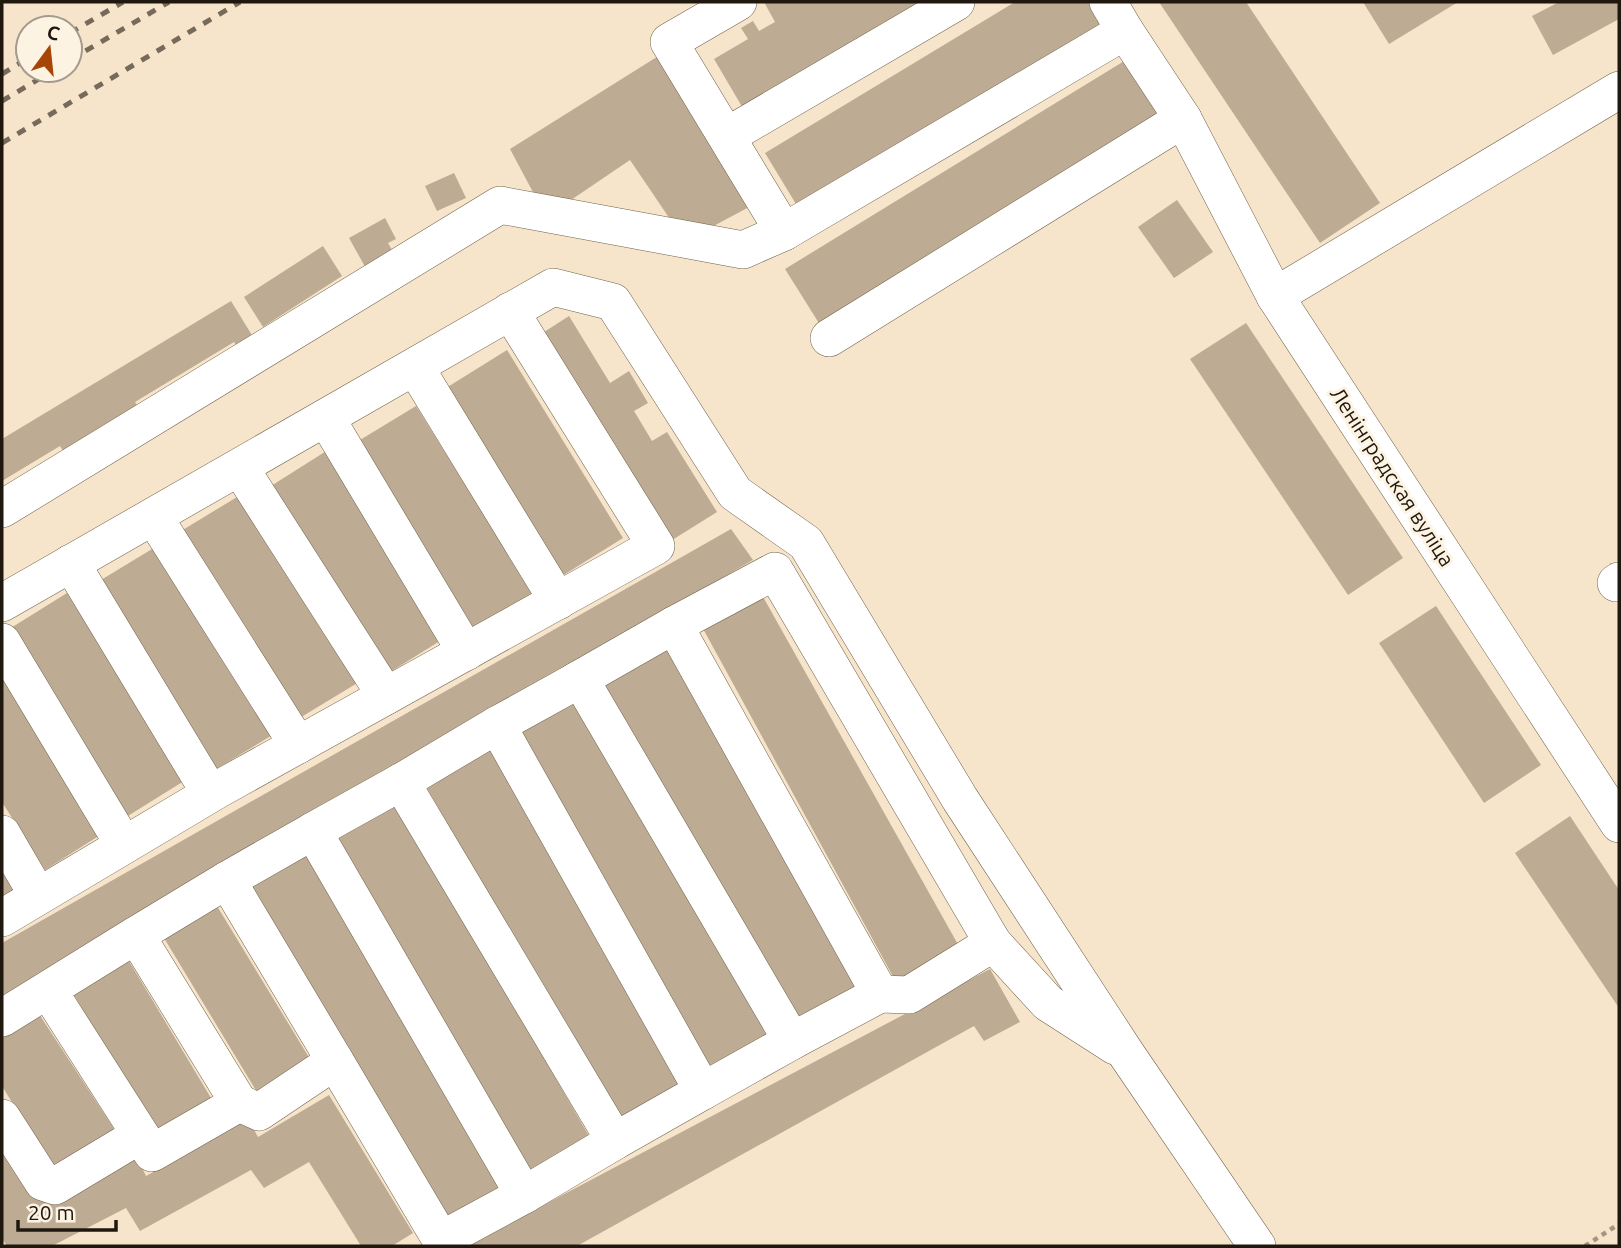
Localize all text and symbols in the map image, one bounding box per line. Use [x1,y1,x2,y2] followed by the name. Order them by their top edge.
[14,14,84,84] north arrow
[45,20,62,45] text: С
[1326,382,1460,571] street label: Ленінградская вуліца
[18,1188,116,1232] scale bar
[28,1200,75,1224] text: 20 m

